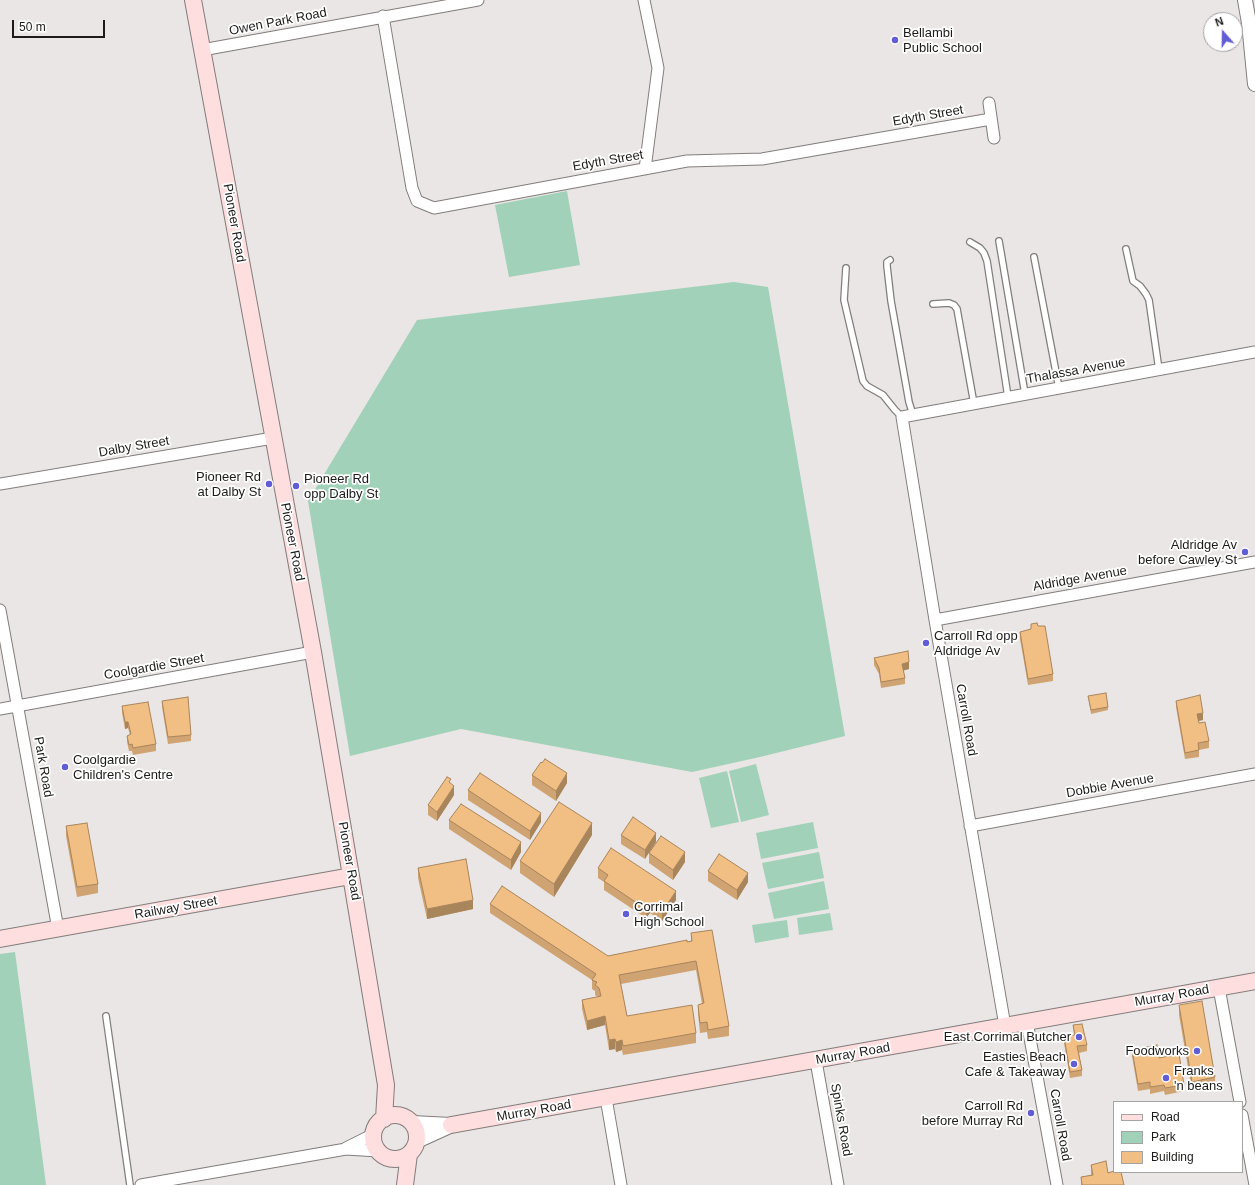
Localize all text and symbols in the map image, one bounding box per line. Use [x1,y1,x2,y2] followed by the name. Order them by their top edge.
[228,5,328,39] street label: Owen Park Road
[14,12,107,38] scale bar
[1203,12,1243,52] north arrow
[1213,15,1225,29] text: N
[19,20,46,34] text: 50 m
[903,25,982,56] place label: Bellambi Public School
[890,35,900,45] marker: Bellambi Public School
[891,102,965,130] street label: Edyth Street
[571,147,645,175] street label: Edyth Street
[219,183,249,263] street label: Pioneer Road
[1025,355,1127,387] street label: Thalassa Avenue
[97,433,171,461] street label: Dalby Street
[196,469,261,500] place label: Pioneer Rd at Dalby St
[304,471,378,502] place label: Pioneer Rd opp Dalby St
[264,479,274,489] marker: Pioneer Rd at Dalby St
[291,481,301,491] marker: Pioneer Rd opp Dalby St
[277,501,307,583] street label: Pioneer Road
[1138,537,1237,568] place label: Aldridge Av before Cawley St
[1240,547,1250,557] marker: Aldridge Av before Cawley St
[1032,563,1128,595] street label: Aldridge Avenue
[934,628,1018,659] place label: Carroll Rd opp Aldridge Av
[921,638,931,648] marker: Carroll Rd opp Aldridge Av
[103,651,205,683] street label: Coolgardie Street
[952,683,980,757] street label: Carroll Road
[30,735,56,799] street label: Park Road
[73,752,173,783] place label: Coolgardie Children's Centre
[60,762,70,772] marker: Coolgardie Children's Centre
[1065,771,1155,801] street label: Dobbie Avenue
[334,821,364,901] street label: Pioneer Road
[133,893,219,923] street label: Railway Street
[634,899,704,930] place label: Corrimal High School
[621,909,631,919] marker: Corrimal High School
[1134,982,1210,1010] street label: Murray Road
[944,1029,1071,1045] place label: East Corrimal Butcher
[1074,1032,1084,1042] marker: East Corrimal Butcher
[815,1040,891,1068] street label: Murray Road
[1125,1043,1189,1059] place label: Foodworks
[1192,1046,1202,1056] marker: Foodworks
[965,1049,1066,1080] place label: Easties Beach Cafe & Takeaway
[1069,1059,1079,1069] marker: Easties Beach Cafe & Takeaway
[1174,1063,1223,1094] place label: Franks 'n beans
[1161,1073,1171,1083] marker: Franks 'n beans
[827,1082,855,1158] street label: Spinks Road
[1046,1088,1074,1162] street label: Carroll Road
[496,1097,572,1125] street label: Murray Road
[922,1098,1023,1129] place label: Carroll Rd before Murray Rd
[1113,1101,1243,1173] legend
[1026,1108,1036,1118] marker: Carroll Rd before Murray Rd
[1151,1110,1180,1124] text: Road
[1151,1130,1176,1144] text: Park
[1151,1150,1194,1164] text: Building

